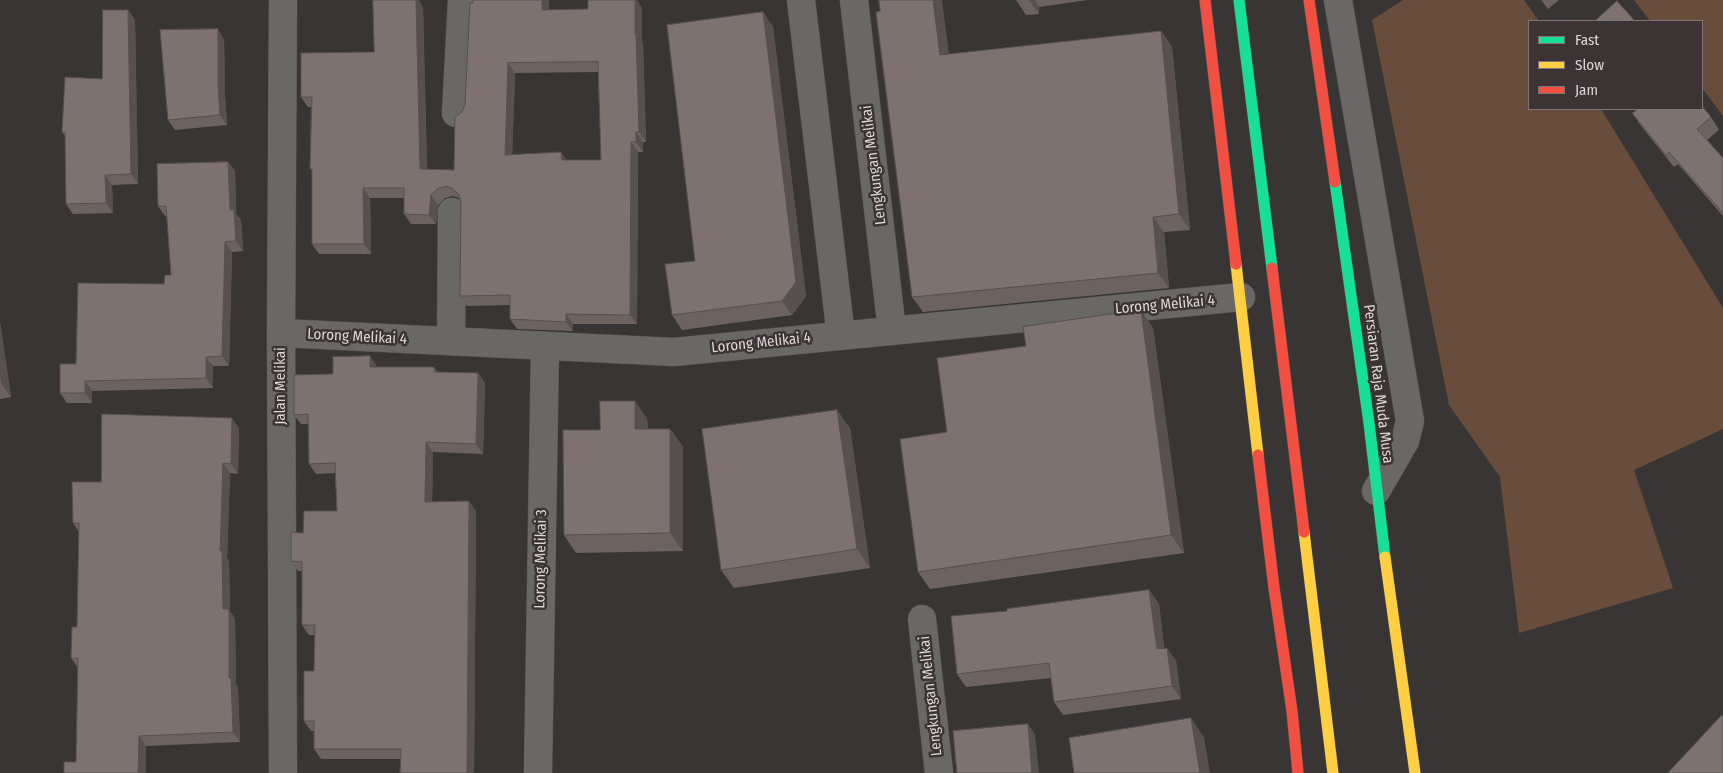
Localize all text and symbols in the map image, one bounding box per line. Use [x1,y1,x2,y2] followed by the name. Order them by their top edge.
[1528,20,1703,110] legend
[1575,31,1599,49] text: Fast
[1575,56,1604,74] text: Slow
[1575,81,1598,99] text: Jam
[858,104,890,226] street label: Lengkungan Melikai
[1114,292,1216,318] street label: Lorong Melikai 4
[1359,303,1397,465] street label: Persiaran Raja Muda Musa
[307,325,407,349] street label: Lorong Melikai 4
[710,329,812,357] street label: Lorong Melikai 4
[272,347,290,425] street label: Jalan Melikai
[531,509,551,609] street label: Lorong Melikai 3
[916,635,946,757] street label: Lengkungan Melikai

